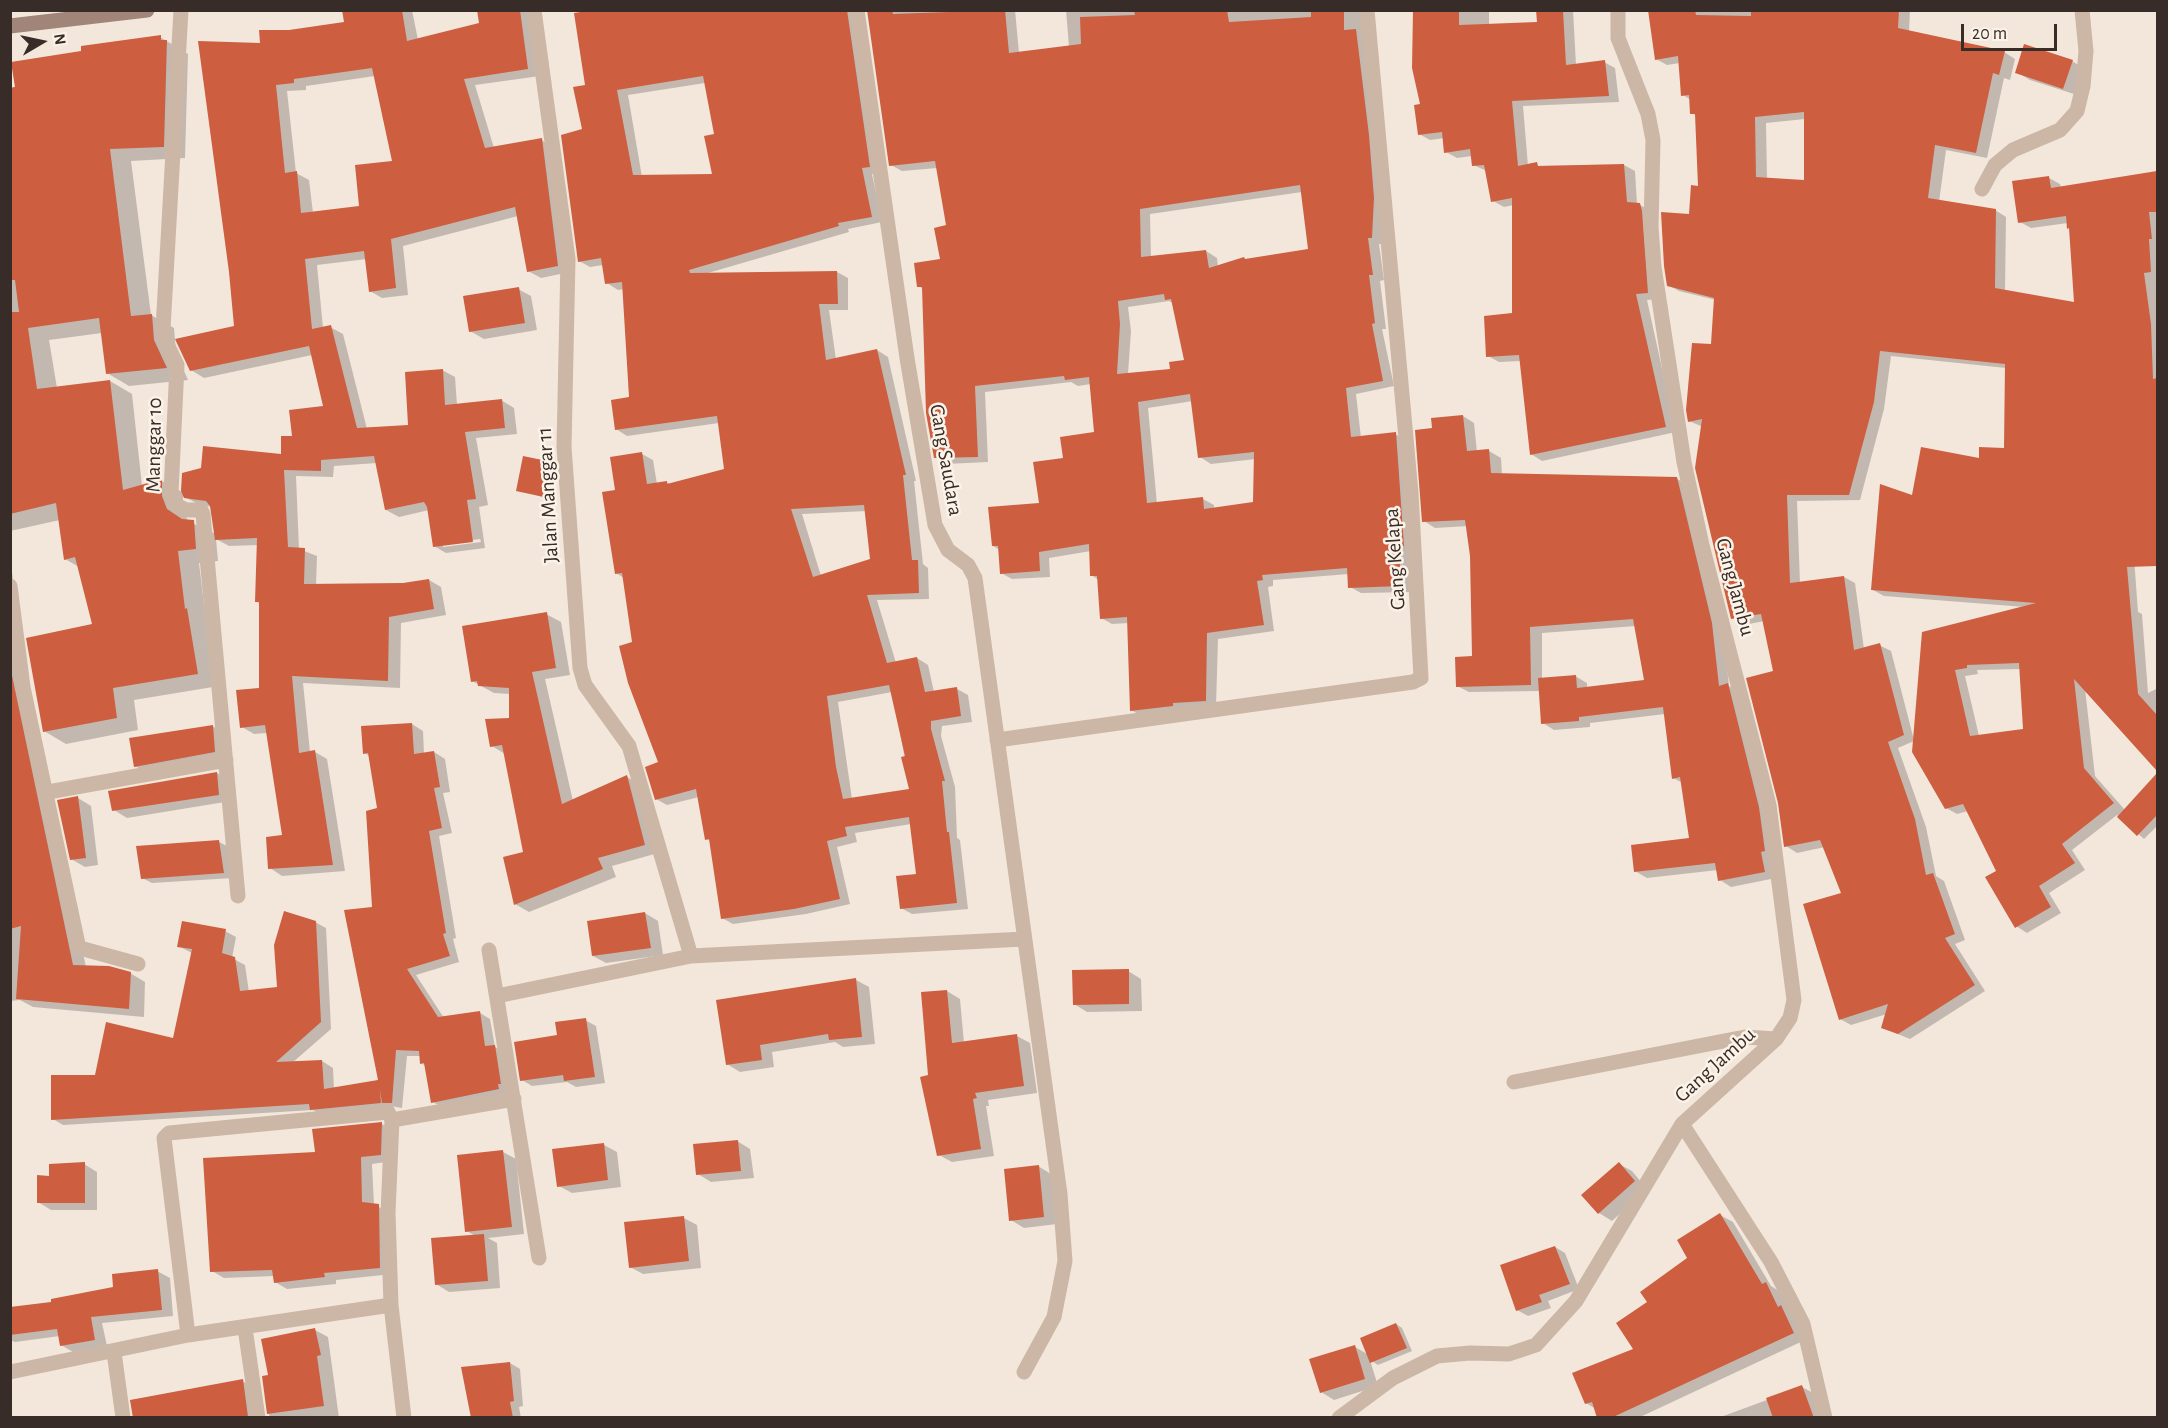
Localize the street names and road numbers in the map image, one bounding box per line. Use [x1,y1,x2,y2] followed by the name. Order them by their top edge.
[141,397,167,493] street label: Manggar 10
[924,402,968,518] street label: Gang Saudara
[532,427,564,563] street label: Jalan Manggar 11
[1379,507,1411,611] street label: Gang Kelapa
[1710,535,1760,639] street label: Gang Jambu
[1669,1022,1761,1108] street label: Gang Jambu

